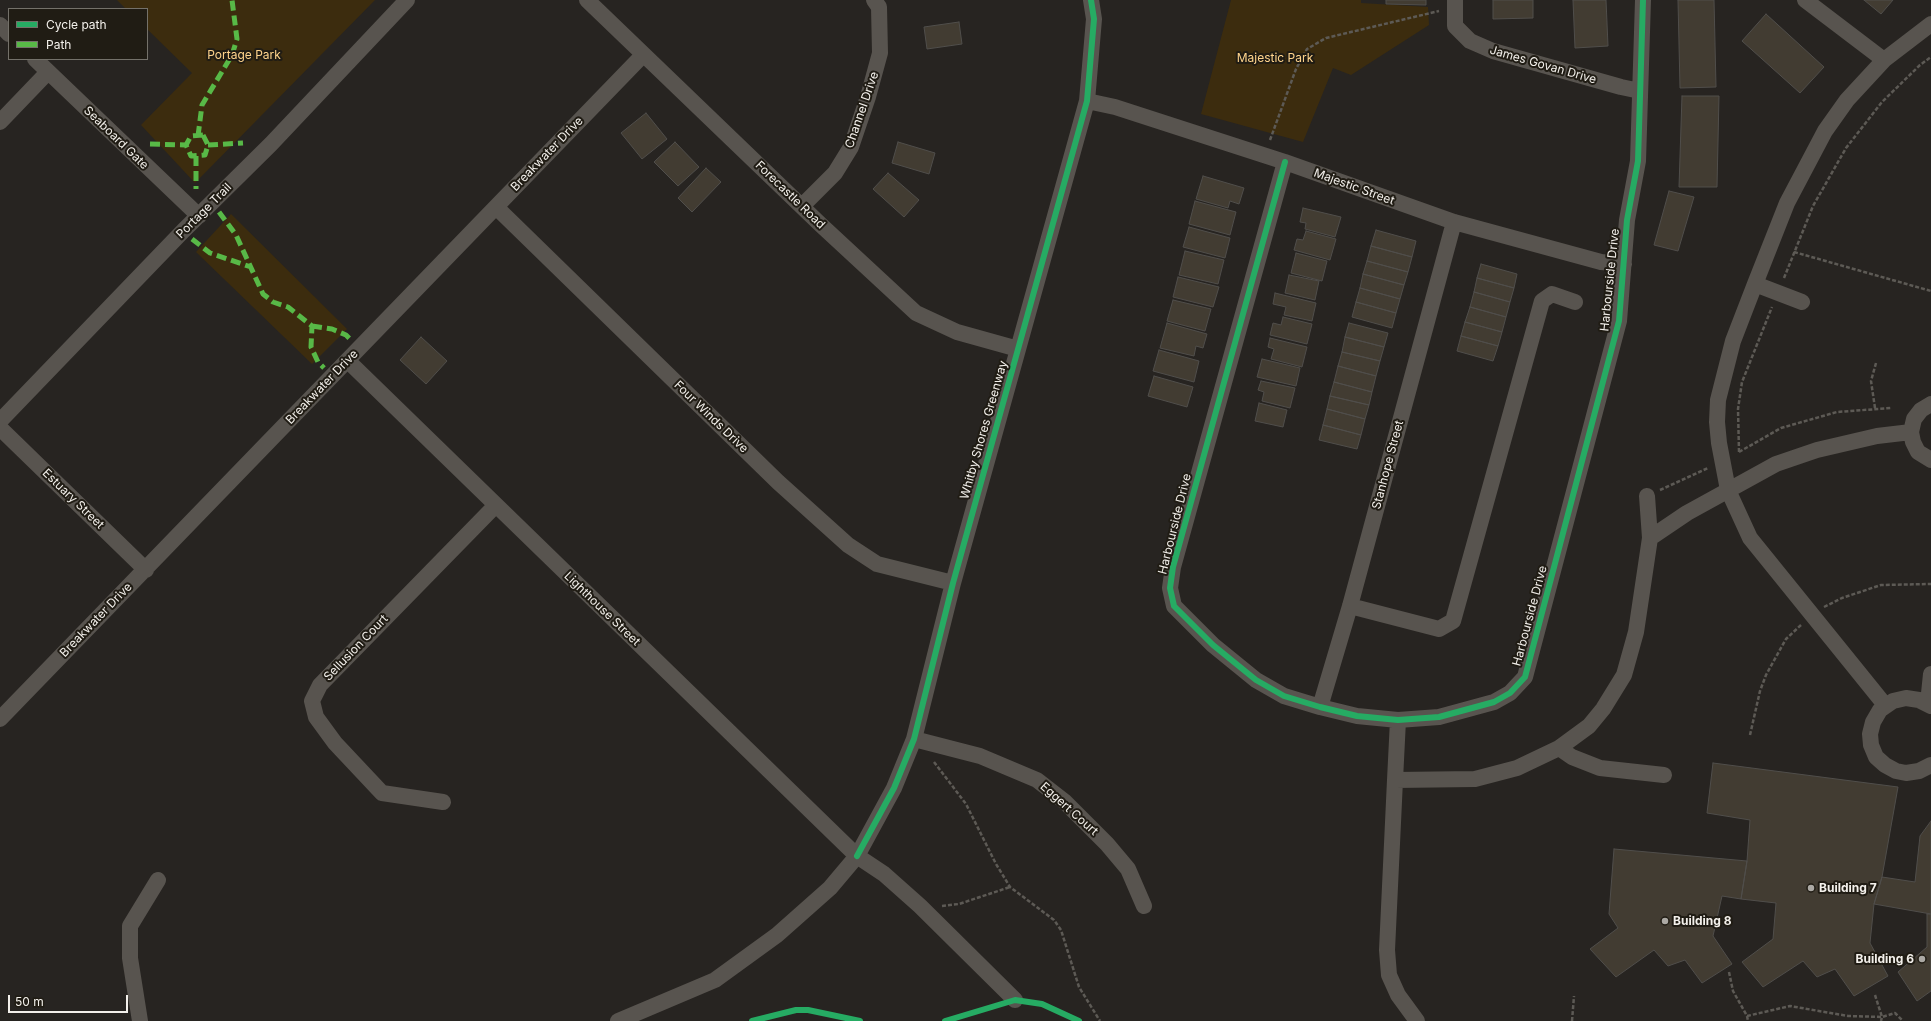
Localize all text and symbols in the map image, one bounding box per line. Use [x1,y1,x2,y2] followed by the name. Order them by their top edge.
[8,8,148,60] legend
[46,17,107,32] text: Cycle path
[46,37,71,52] text: Path
[1488,43,1598,87] street label: James Govan Drive
[207,48,281,62] park label: Portage Park
[1237,51,1313,65] park label: Majestic Park
[842,70,882,150] street label: Channel Drive
[81,103,151,173] street label: Seaboard Gate
[508,114,586,194] street label: Breakwater Drive
[752,158,828,232] street label: Forecastle Road
[1312,166,1396,208] street label: Majestic Street
[173,180,235,242] street label: Portage Trail
[1597,228,1623,332] street label: Harbourside Drive
[283,347,361,427] street label: Breakwater Drive
[957,359,1011,501] street label: Whitby Shores Greenway
[671,378,751,456] street label: Four Winds Drive
[1369,419,1407,511] street label: Stanhope Street
[39,466,107,532] street label: Estuary Street
[1156,472,1194,576] street label: Harbourside Drive
[1510,564,1550,668] street label: Harbourside Drive
[561,569,643,649] street label: Lighthouse Street
[57,580,135,660] street label: Breakwater Drive
[321,612,391,684] street label: Sellusion Court
[1037,779,1101,839] street label: Eggert Court
[1819,881,1877,895] place label: Building 7
[1806,883,1816,893] marker: Building 7
[1673,914,1731,928] place label: Building 8
[1660,916,1670,926] marker: Building 8
[1856,952,1914,966] place label: Building 6
[1917,954,1927,964] marker: Building 6
[10,987,130,1013] scale bar
[15,994,44,1009] text: 50 m

